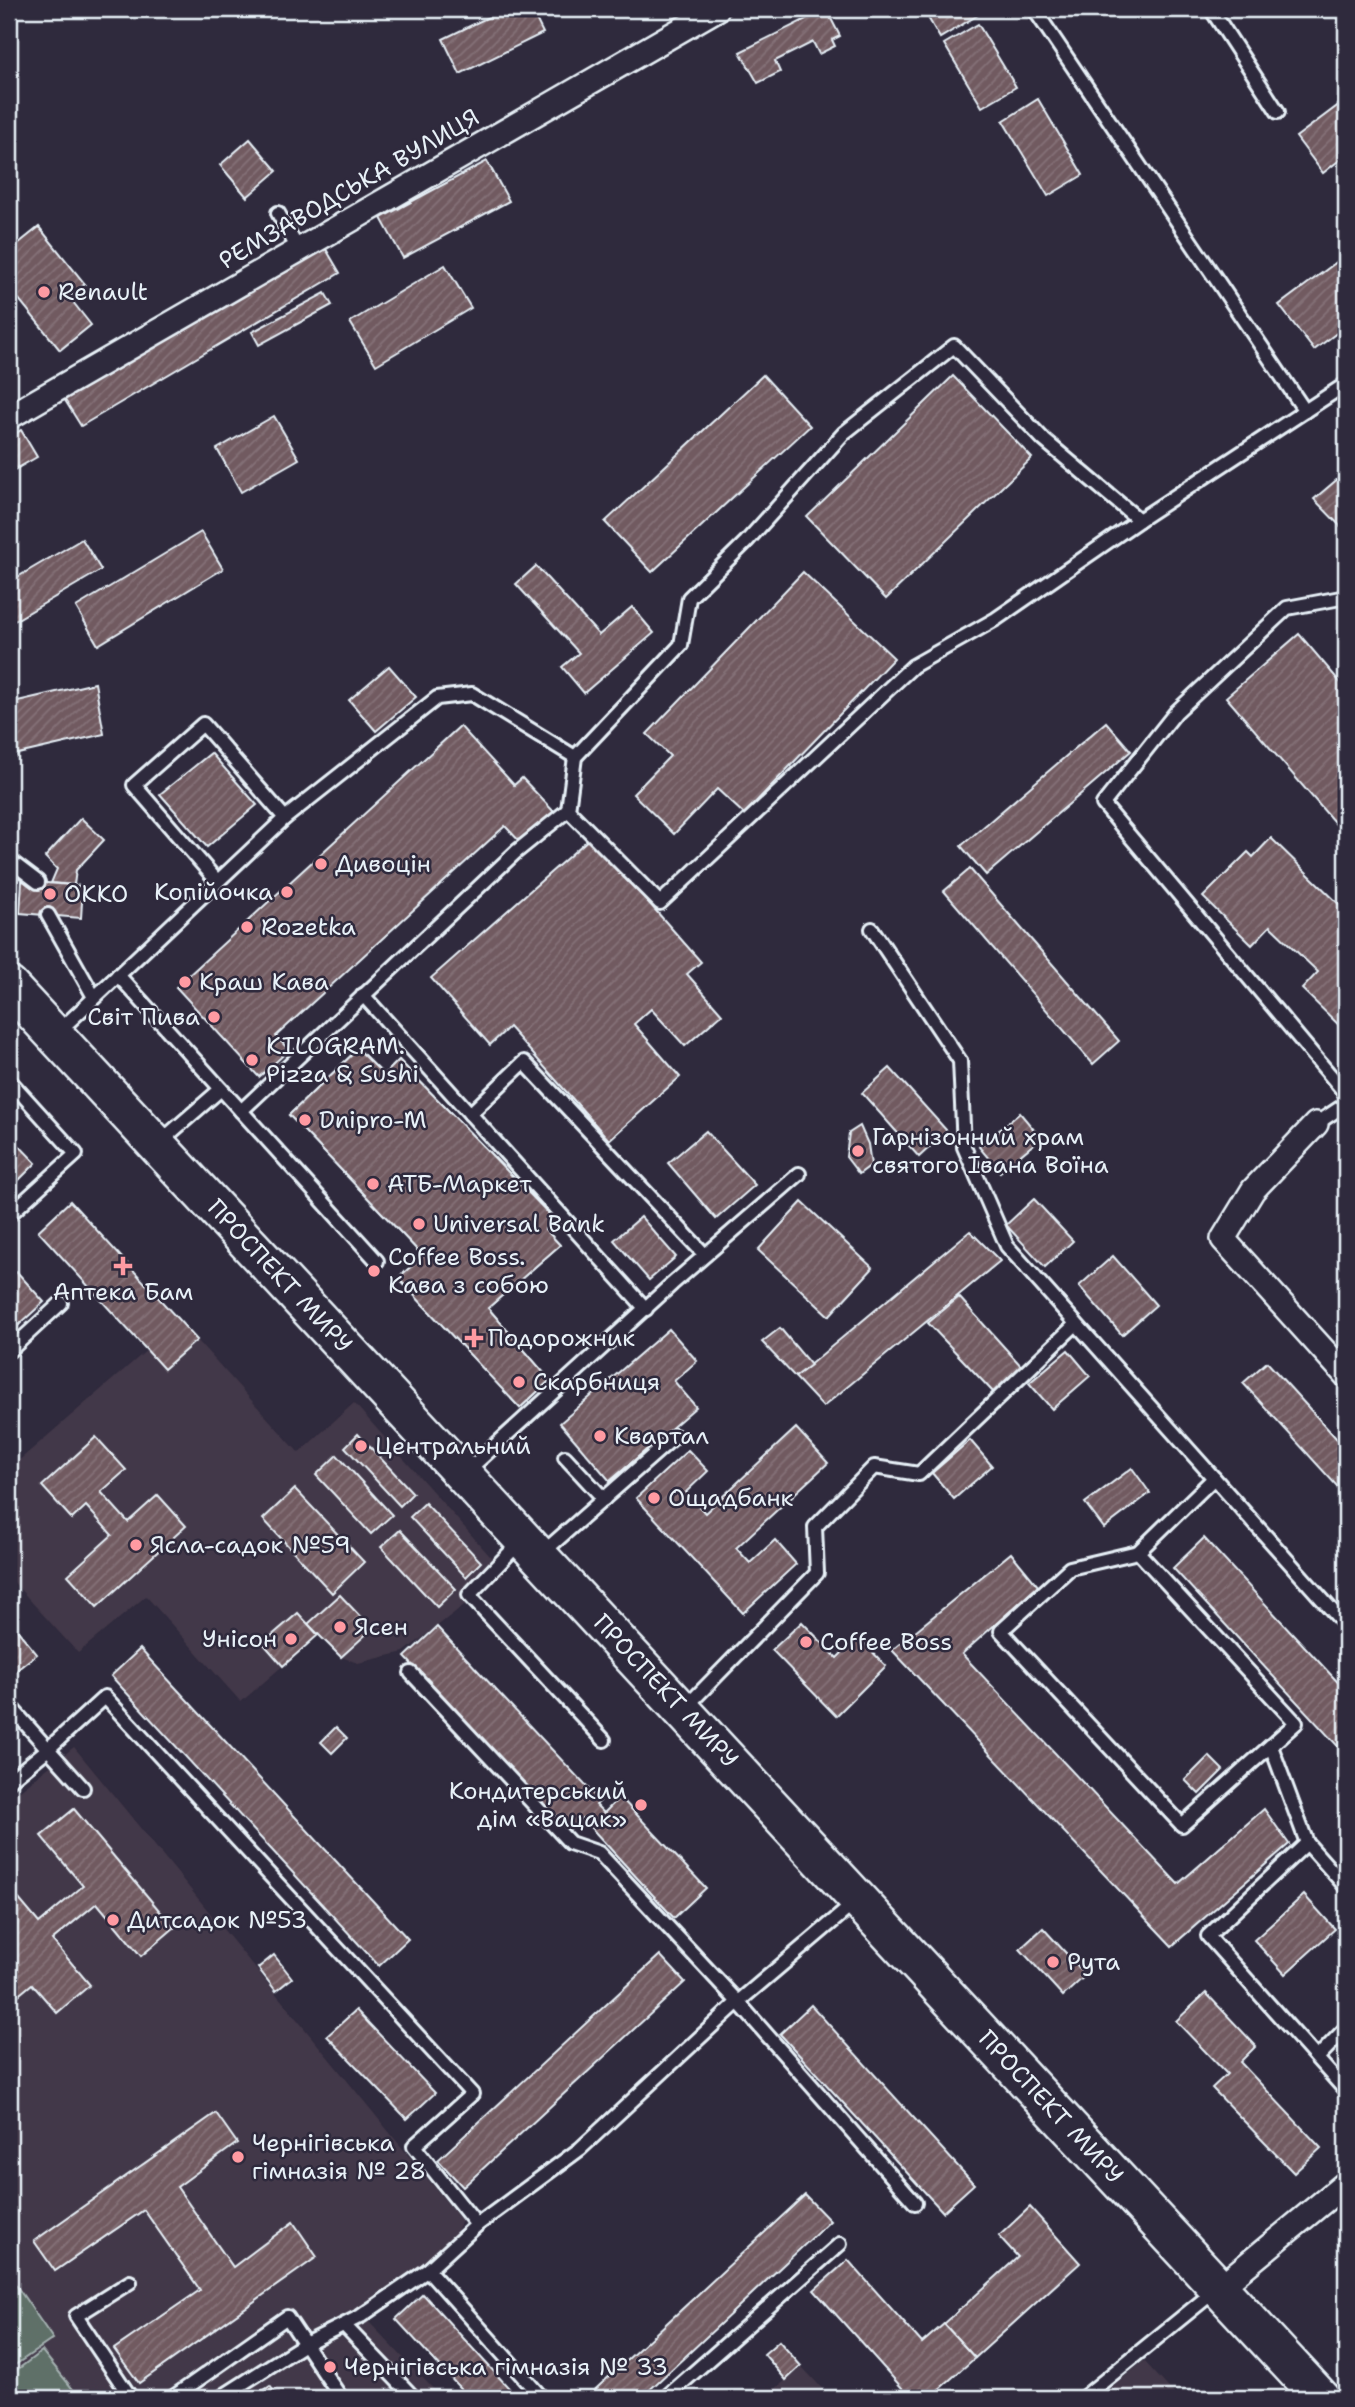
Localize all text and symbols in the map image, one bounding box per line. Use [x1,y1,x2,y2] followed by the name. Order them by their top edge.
[213,101,485,277] street label: РЕМЗАВОДСЬКА ВУЛИЦЯ
[58,276,148,308] place label: Renault
[36,284,52,300] marker: Renault
[335,848,431,880] place label: Дивоцін
[313,856,329,872] marker: Дивоцін
[154,876,273,908] place label: Копійочка
[64,878,128,910] place label: ОККО
[279,884,295,900] marker: Копійочка
[42,886,58,902] marker: ОККО
[261,911,356,943] place label: Rozetka
[239,919,255,935] marker: Rozetka
[199,966,329,998] place label: Краш Кава
[177,974,193,990] marker: Краш Кава
[87,1001,200,1033] place label: Світ Пива
[206,1009,222,1025] marker: Світ Пива
[266,1030,419,1090] place label: KILOGRAM. Pizza & Sushi
[244,1052,260,1068] marker: KILOGRAM. Pizza & Sushi
[319,1104,426,1136] place label: Dnipro-M
[297,1112,313,1128] marker: Dnipro-M
[872,1121,1109,1181] place label: Гарнізонний храм святого Івана Воїна
[850,1143,866,1159] marker: Гарнізонний храм святого Івана Воїна
[387,1168,532,1200] place label: АТБ-Маркет
[365,1176,381,1192] marker: АТБ-Маркет
[200,1192,360,1360] street label: ПРОСПЕКТ МИРУ
[433,1208,605,1240] place label: Universal Bank
[411,1216,427,1232] marker: Universal Bank
[388,1241,549,1301] place label: Coffee Boss. Кава з собою
[115,1258,131,1274] marker: Аптека Бам
[366,1263,382,1279] marker: Coffee Boss. Кава з собою
[53,1276,193,1308] place label: Аптека Бам
[488,1322,635,1354] place label: Подорожник
[466,1330,482,1346] marker: Подорожник
[533,1366,660,1398] place label: Скарбниця
[511,1374,527,1390] marker: Скарбниця
[614,1420,709,1452] place label: Квартал
[592,1428,608,1444] marker: Квартал
[375,1430,531,1462] place label: Центральний
[353,1438,369,1454] marker: Центральний
[668,1482,794,1514] place label: Ощадбанк
[646,1490,662,1506] marker: Ощадбанк
[150,1529,351,1561] place label: Ясла-садок №59
[128,1537,144,1553] marker: Ясла-садок №59
[586,1607,746,1775] street label: ПРОСПЕКТ МИРУ
[354,1611,408,1643] place label: Ясен
[332,1619,348,1635] marker: Ясен
[202,1623,277,1655] place label: Унісон
[820,1626,952,1658] place label: Coffee Boss
[283,1631,299,1647] marker: Унісон
[798,1634,814,1650] marker: Coffee Boss
[449,1775,627,1835] place label: Кондитерський дім «Вацак»
[633,1797,649,1813] marker: Кондитерський дім «Вацак»
[127,1904,307,1936] place label: Дитсадок №53
[105,1912,121,1928] marker: Дитсадок №53
[1067,1946,1120,1978] place label: Рута
[1045,1954,1061,1970] marker: Рута
[971,2023,1131,2191] street label: ПРОСПЕКТ МИРУ
[252,2127,426,2187] place label: Чернігівська гімназія № 28
[230,2149,246,2165] marker: Чернігівська гімназія № 28
[344,2351,668,2383] place label: Чернігівська гімназія № 33
[322,2359,338,2375] marker: Чернігівська гімназія № 33

